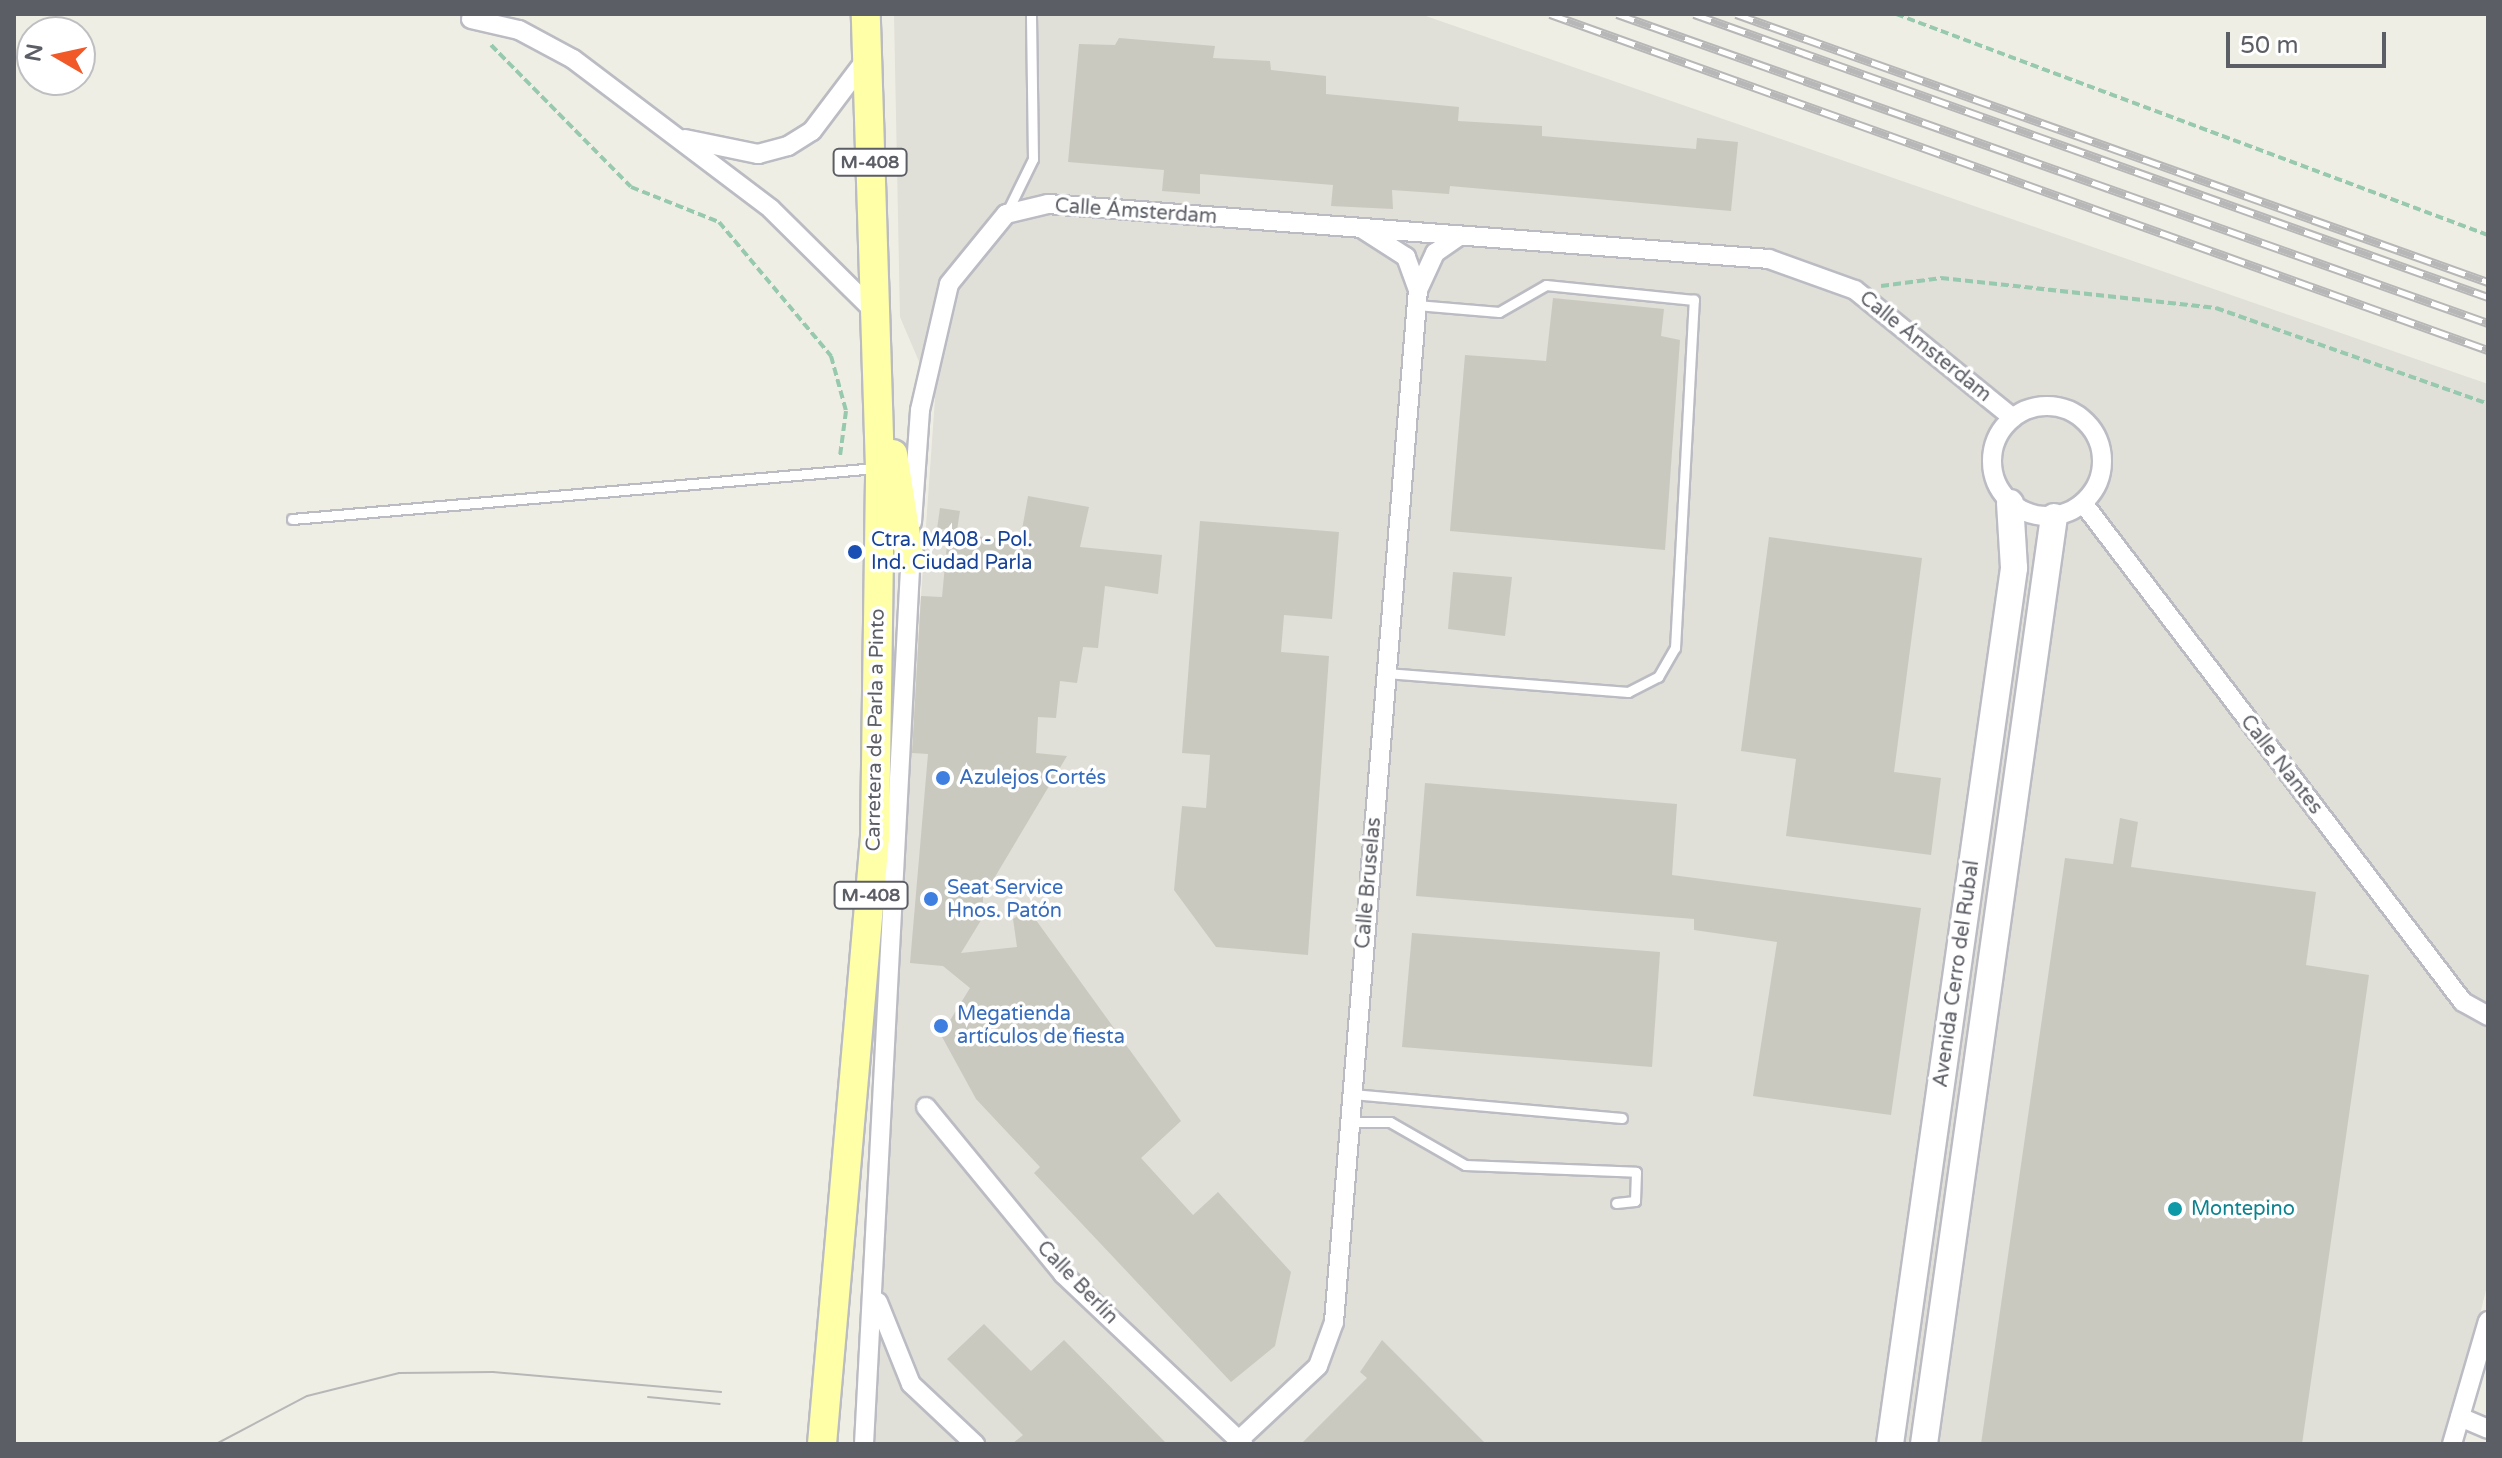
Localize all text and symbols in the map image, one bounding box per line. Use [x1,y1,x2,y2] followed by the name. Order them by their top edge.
[16,16,96,96] north arrow
[2230,16,2390,66] scale bar
[2240,31,2298,60] text: 50 m
[20,42,48,63] text: N
[832,148,908,176] road number: M-408
[1054,194,1218,230] street label: Calle Ámsterdam
[1854,286,1996,408] street label: Calle Ámsterdam
[871,528,1032,575] place label: Ctra. M408 - Pol. Ind. Ciudad Parla
[846,543,864,561] marker: Ctra. M408 - Pol. Ind. Ciudad Parla
[862,608,890,852] street label: Carretera de Parla a Pinto
[2235,711,2327,819] street label: Calle Nantes
[959,766,1106,790] place label: Azulejos Cortés
[934,769,952,787] marker: Azulejos Cortés
[1351,816,1387,950] street label: Calle Bruselas
[1929,859,1985,1089] street label: Avenida Cerro del Rubal
[947,876,1063,923] place label: Seat Service Hnos. Patón
[833,881,909,909] road number: M-408
[922,890,940,908] marker: Seat Service Hnos. Patón
[957,1002,1125,1049] place label: Megatienda artículos de fiesta
[932,1017,950,1035] marker: Megatienda artículos de fiesta
[2191,1197,2295,1221] place label: Montepino
[2166,1200,2184,1218] marker: Montepino
[1031,1236,1123,1330] street label: Calle Berlín

